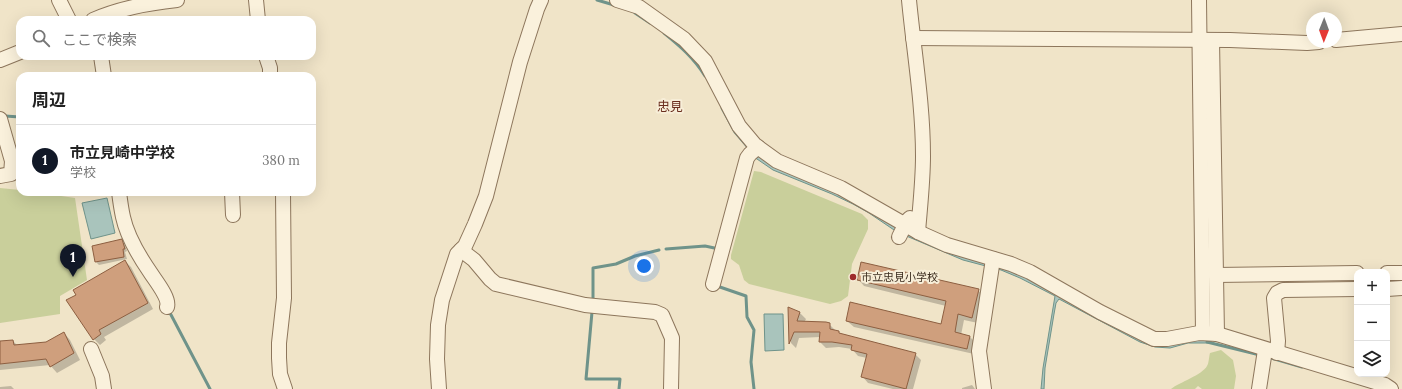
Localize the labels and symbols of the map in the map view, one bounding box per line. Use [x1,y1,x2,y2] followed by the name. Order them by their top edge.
[1306,12,1342,48] north arrow
[657,98,683,115] district label: 忠見
[60,244,86,277] pin: 1
[634,256,654,276] your location
[861,270,938,284] place label: 市立忠見小学校
[848,272,858,282] marker: 市立忠見小学校

